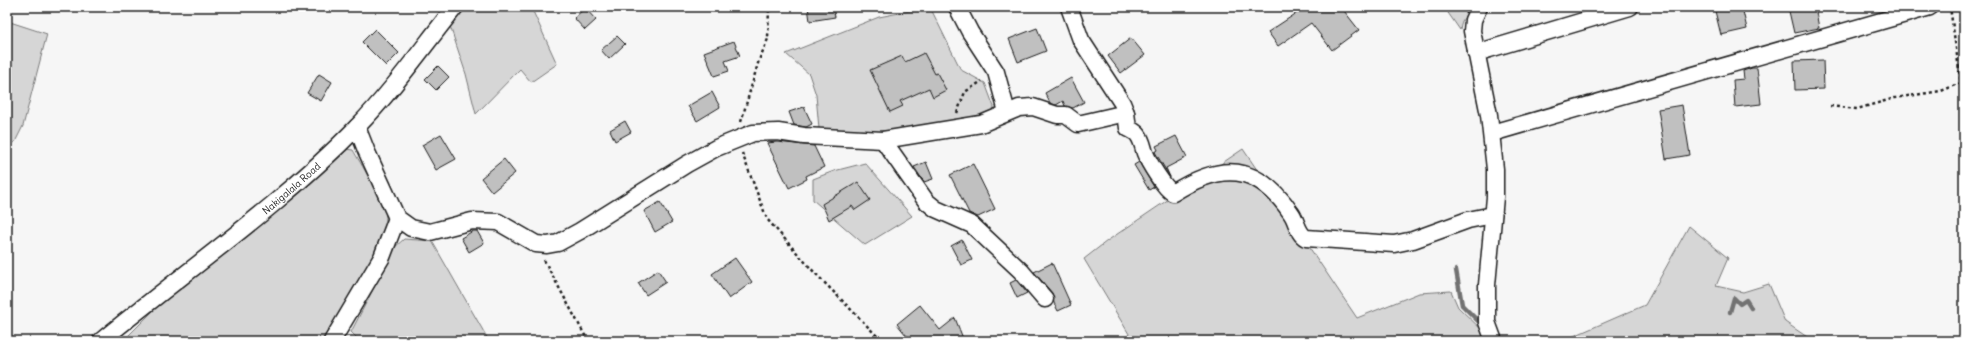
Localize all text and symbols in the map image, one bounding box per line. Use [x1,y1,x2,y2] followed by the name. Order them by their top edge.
[260,160,323,217] street label: Nakigalala Road

